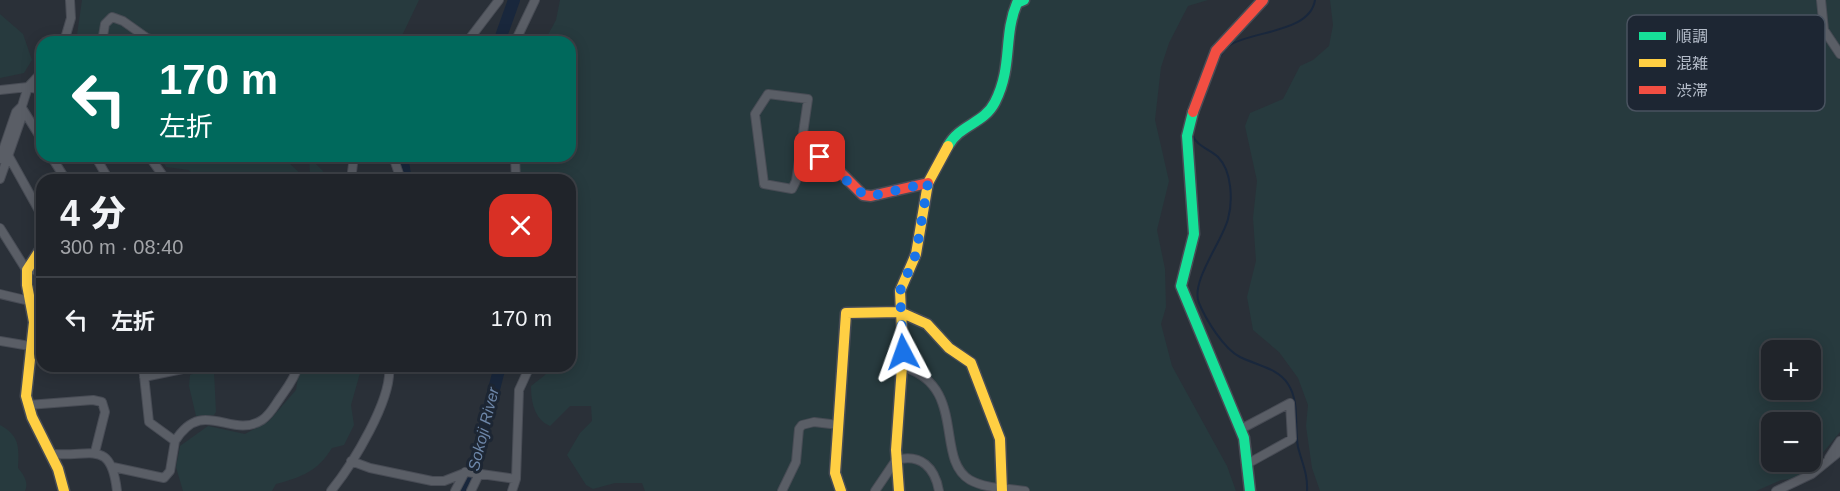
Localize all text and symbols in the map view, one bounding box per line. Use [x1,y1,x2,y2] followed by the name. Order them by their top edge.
[1627,15,1825,111] legend
[1676,28,1708,45] text: 順調
[1676,55,1708,72] text: 混雑
[159,56,278,103] text: 170 m
[60,60,138,138] icon: left
[1676,82,1708,99] text: 渋滞
[159,112,213,142] text: 左折
[794,131,845,182] pin
[803,140,836,173] icon: arrive
[60,193,126,234] text: 4 分
[489,194,552,257] button: close
[60,236,183,258] text: 300 m · 08:40
[60,303,93,336] icon: left
[491,306,552,331] text: 170 m
[111,309,155,334] text: 左折
[871,320,935,384] position arrow
[1761,340,1821,472] map controls
[1761,340,1821,400] button: +
[465,385,502,473] water label: Sokoji River
[1761,412,1821,472] button: −

